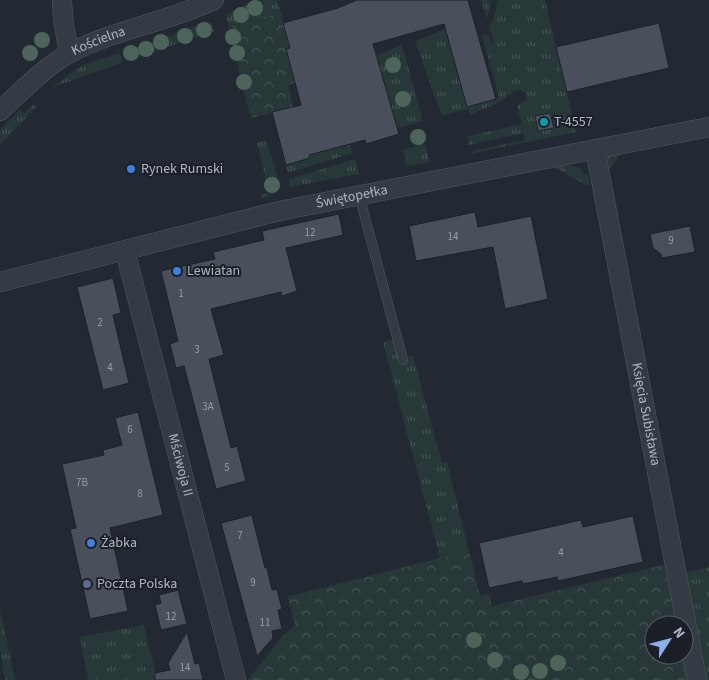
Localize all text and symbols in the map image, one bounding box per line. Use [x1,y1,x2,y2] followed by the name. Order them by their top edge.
[68,22,128,61] street label: Kościelna
[554,112,593,132] place label: T-4557
[538,116,550,128] marker: T-4557
[141,159,223,179] place label: Rynek Rumski
[125,163,137,175] marker: Rynek Rumski
[314,180,389,214] street label: Świętopełka
[305,225,315,240] house number: 12
[448,229,459,244] house number: 14
[668,233,674,248] house number: 9
[187,261,240,281] place label: Lewiatan
[171,265,183,277] marker: Lewiatan
[178,286,184,301] house number: 1
[97,315,103,330] house number: 2
[194,342,200,357] house number: 3
[107,360,113,375] house number: 4
[626,361,666,467] street label: Księcia Subisława
[202,399,214,414] house number: 3A
[127,422,133,437] house number: 6
[163,431,198,499] street label: Mściwoja II
[224,460,230,475] house number: 5
[76,475,88,490] house number: 7B
[137,486,143,501] house number: 8
[237,528,243,543] house number: 7
[101,533,137,553] place label: Żabka
[85,537,97,549] marker: Żabka
[558,545,564,560] house number: 4
[97,574,177,594] place label: Poczta Polska
[250,575,256,590] house number: 9
[81,578,93,590] marker: Poczta Polska
[166,609,176,624] house number: 12
[260,615,270,630] house number: 11
[644,615,694,665] north arrow
[668,623,690,643] text: N
[180,660,191,675] house number: 14

